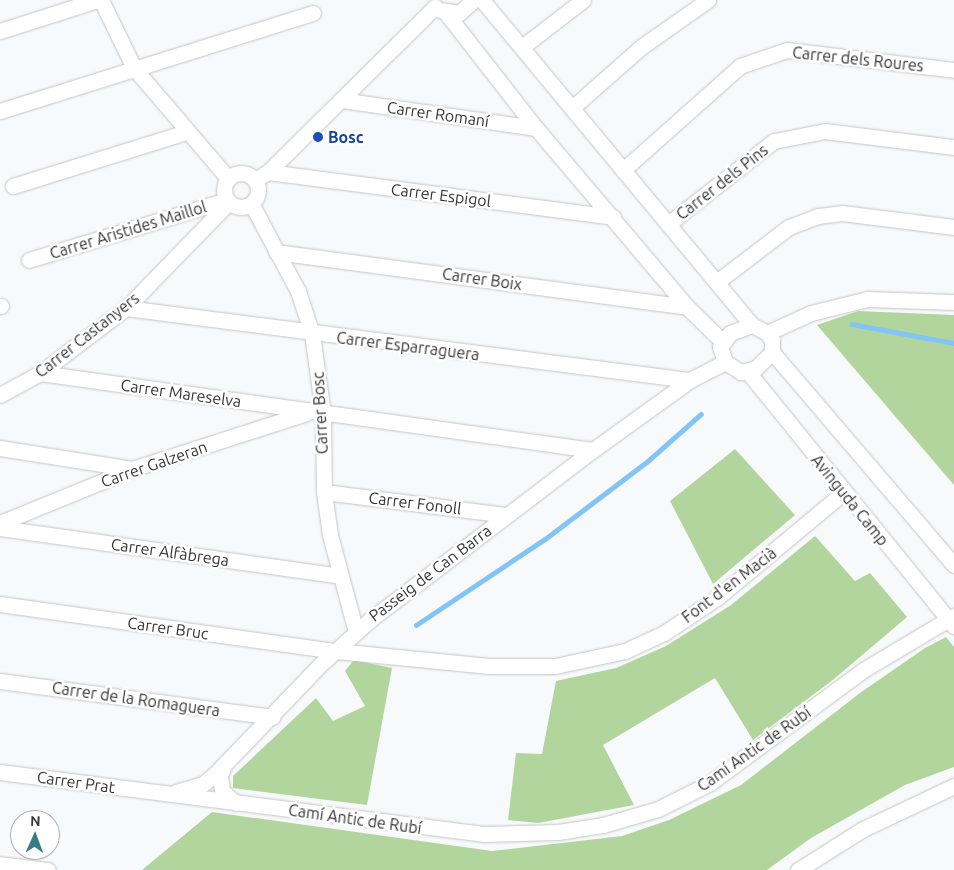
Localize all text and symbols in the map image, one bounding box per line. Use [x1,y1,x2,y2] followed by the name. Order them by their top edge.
[791,43,925,75] street label: Carrer dels Roures
[386,97,490,131] street label: Carrer Romaní
[328,127,364,147] place label: Bosc
[312,131,324,143] marker: Bosc
[672,140,772,224] street label: Carrer dels Pins
[390,179,492,211] street label: Carrer Espigol
[47,197,209,263] street label: Carrer Aristides Maillol
[441,264,523,294] street label: Carrer Boix
[31,288,143,382] street label: Carrer Castanyers
[335,328,481,364] street label: Carrer Esparraguera
[308,371,332,455] street label: Carrer Bosc
[119,375,243,411] street label: Carrer Mareselva
[98,437,210,491] street label: Carrer Galzeran
[807,451,893,549] street label: Avinguda Camp
[367,488,463,518] street label: Carrer Fonoll
[365,521,495,625] street label: Passeig de Can Barra
[110,534,230,570] street label: Carrer Alfàbrega
[678,543,780,627] street label: Font d'en Macià
[126,613,210,643] street label: Carrer Bruc
[51,678,221,720] street label: Carrer de la Romaguera
[693,703,815,795] street label: Camí Antic de Rubí
[36,767,116,797] street label: Carrer Prat
[287,800,423,838] street label: Camí Antic de Rubí
[10,810,60,860] north arrow
[30,813,41,829] text: N

